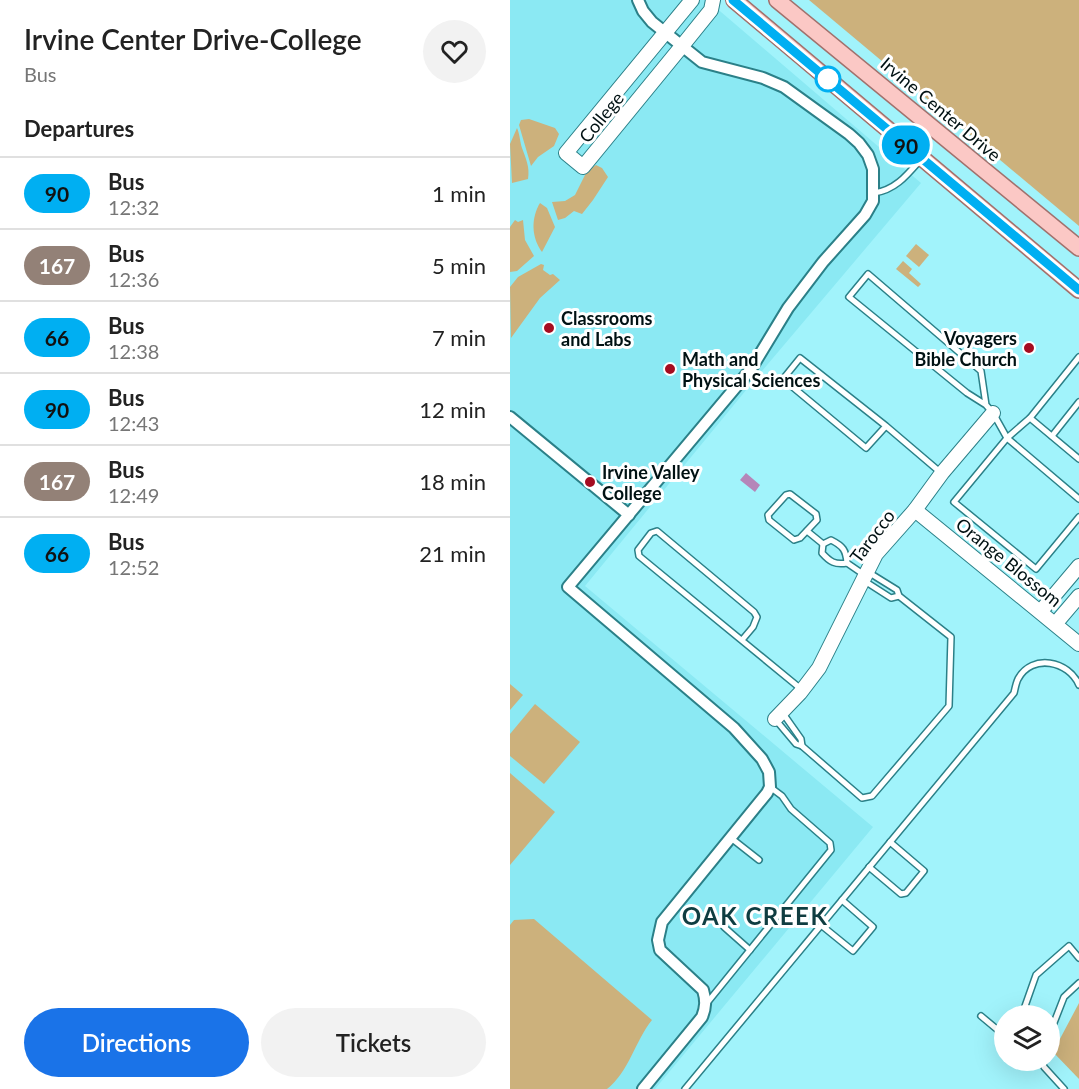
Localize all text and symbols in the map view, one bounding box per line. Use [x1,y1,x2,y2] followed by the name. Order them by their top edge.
[423,20,486,83] button: heart
[24,22,362,56] text: Irvine Center Drive-College
[876,52,1006,166] street label: Irvine Center Drive
[24,62,57,86] text: Bus
[815,66,841,92] unlabelled marker
[574,87,628,147] street label: College
[24,115,134,142] text: Departures
[879,126,933,164] line badge: 90
[894,133,918,158] text: 90
[108,168,144,195] text: Bus
[432,180,486,207] text: 1 min
[45,181,69,206] text: 90
[108,195,159,219] text: 12:32
[108,240,144,267] text: Bus
[432,252,486,279] text: 5 min
[39,253,75,278] text: 167
[108,267,159,291] text: 12:36
[561,307,653,350] place label: Classrooms and Labs
[108,312,144,339] text: Bus
[542,321,556,335] marker: Classrooms and Labs
[432,324,486,351] text: 7 min
[45,325,69,350] text: 66
[915,327,1017,370] place label: Voyagers Bible Church
[108,339,159,363] text: 12:38
[1022,341,1036,355] marker: Voyagers Bible Church
[682,348,820,391] place label: Math and Physical Sciences
[663,362,677,376] marker: Math and Physical Sciences
[108,384,144,411] text: Bus
[419,396,486,423] text: 12 min
[45,397,69,422] text: 90
[108,411,159,435] text: 12:43
[108,456,144,483] text: Bus
[602,461,700,504] place label: Irvine Valley College
[419,468,486,495] text: 18 min
[39,469,75,494] text: 167
[583,475,597,489] marker: Irvine Valley College
[108,483,159,507] text: 12:49
[845,505,899,567] street label: Tarocco
[952,513,1066,611] street label: Orange Blossom
[108,528,144,555] text: Bus
[419,540,486,567] text: 21 min
[45,541,69,566] text: 66
[108,555,159,579] text: 12:52
[682,901,828,930] district label: OAK CREEK
[994,1005,1060,1071] map controls
[994,1005,1060,1071] button: layers
[24,1008,249,1077] button: Directions
[261,1008,486,1077] button: Tickets

